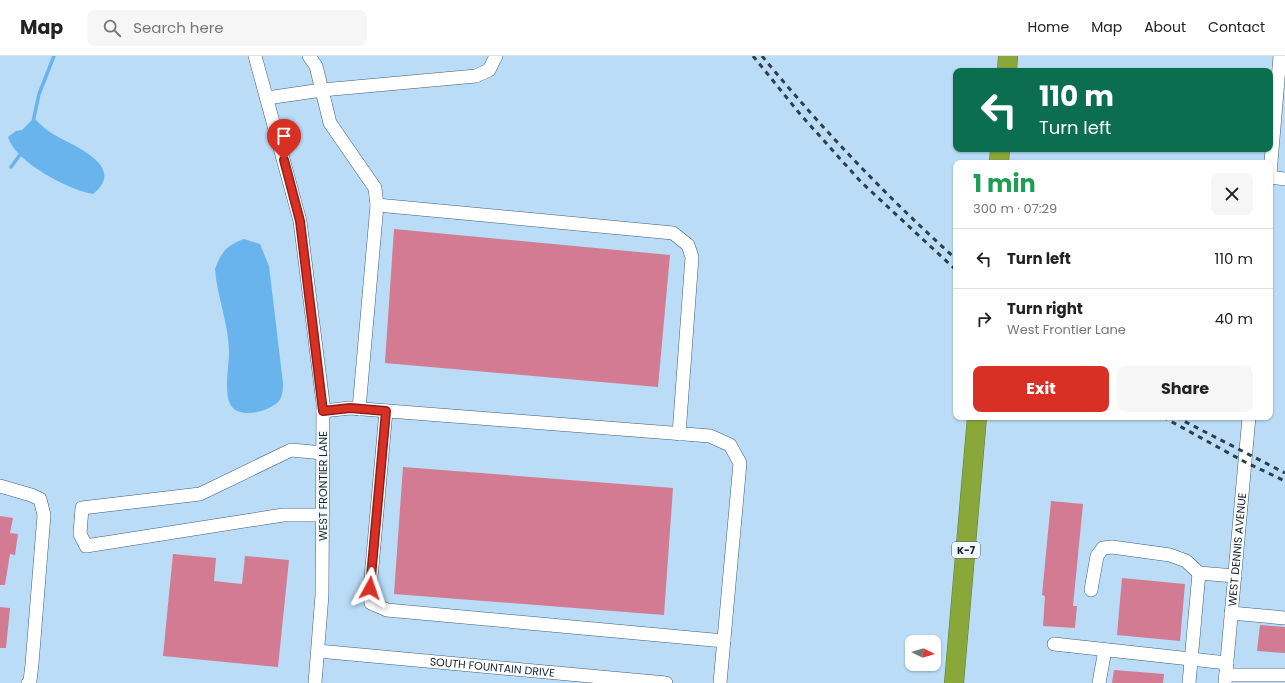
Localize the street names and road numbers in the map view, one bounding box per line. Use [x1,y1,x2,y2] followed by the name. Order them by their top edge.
[315,431,331,541] street label: WEST FRONTIER LANE
[1224,492,1250,607] street label: WEST DENNIS AVENUE
[952,542,980,558] road number: K-7
[429,653,555,681] street label: SOUTH FOUNTAIN DRIVE

